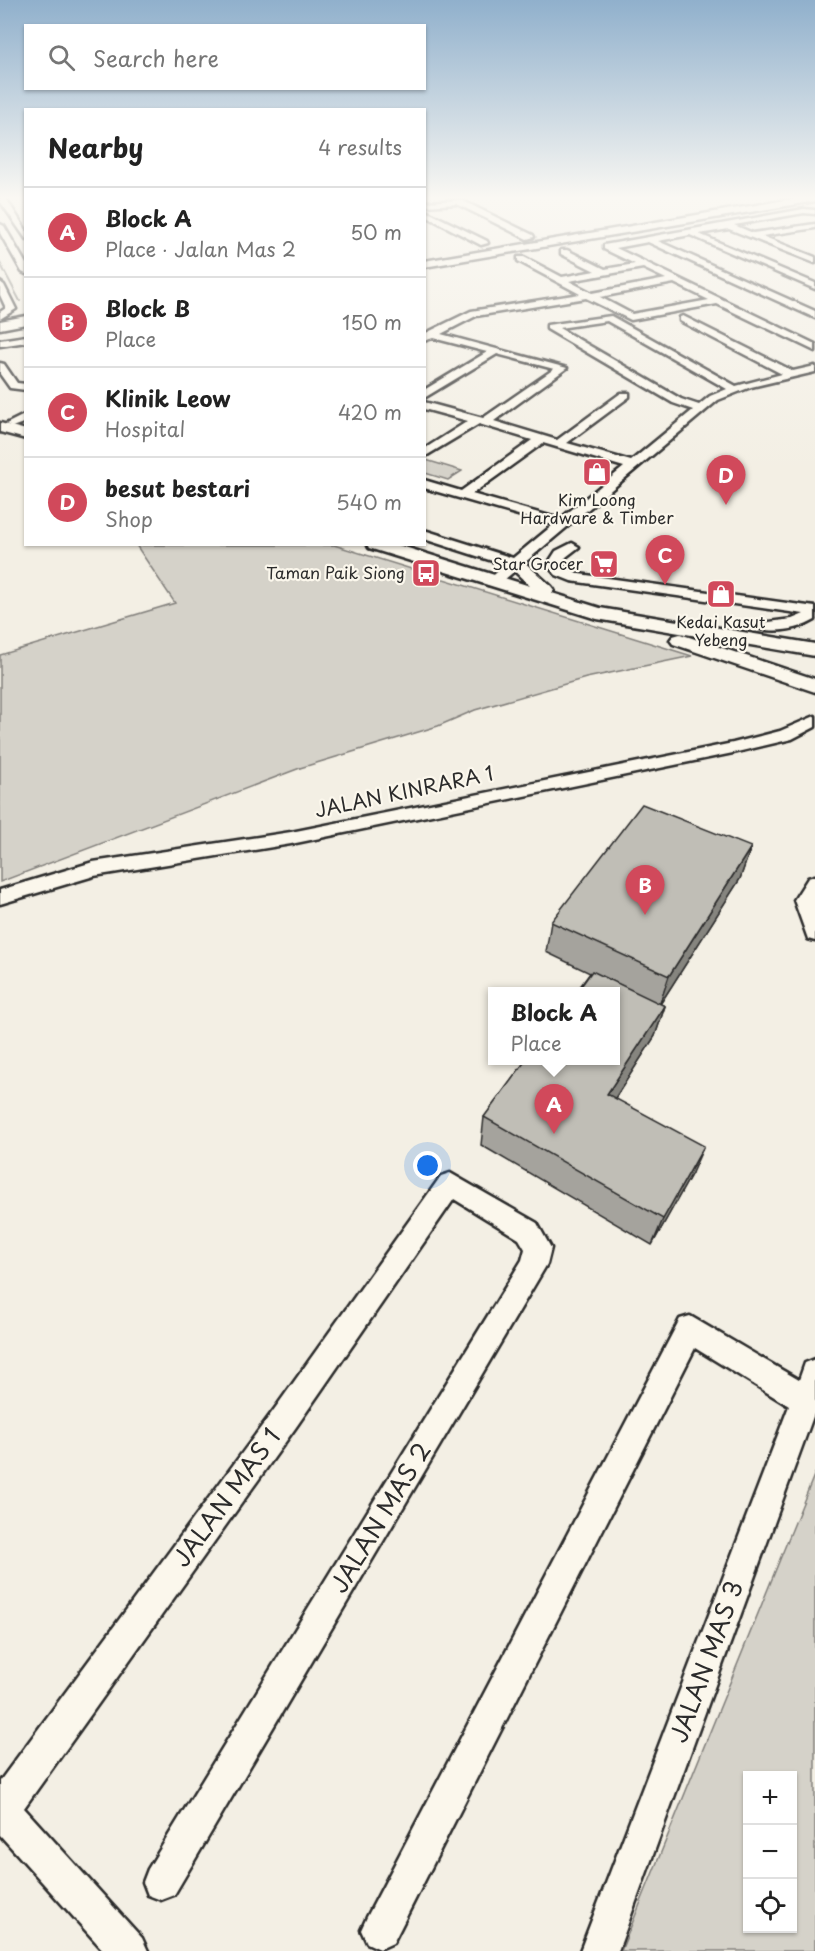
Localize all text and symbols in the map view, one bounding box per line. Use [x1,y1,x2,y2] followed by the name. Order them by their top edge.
[24,24,426,90] search box
[45,41,78,74] icon: search
[93,41,219,74] text: Search here
[48,128,143,167] text: Nearby
[318,132,402,162] text: 4 results
[105,201,192,234] text: Block A
[60,217,75,247] text: A
[350,217,402,247] text: 50 m
[105,234,296,264] text: Place · Jalan Mas 2
[105,291,190,324] text: Block B
[61,307,74,337] text: B
[342,307,402,337] text: 150 m
[105,324,156,354] text: Place
[105,381,231,414] text: Klinik Leow
[60,397,75,427] text: C
[338,397,402,427] text: 420 m
[105,414,185,444] text: Hospital
[581,456,613,488] shop icon: Kim Loong Hardware & Timber
[706,456,746,505] pin: D
[105,471,250,504] text: besut bestari
[60,487,75,517] text: D
[336,487,402,517] text: 540 m
[520,487,674,529] place label: Kim Loong Hardware & Timber
[105,504,153,534] text: Shop
[646,536,684,585] pin: C
[588,548,620,580] supermarket icon: Star Grocer
[492,551,584,575] place label: Star Grocer
[410,557,442,589] bus stop icon: Taman Paik Siong
[266,560,405,584] place label: Taman Paik Siong
[705,578,737,610] shop icon: Kedai Kasut Yebeng
[676,609,766,651] place label: Kedai Kasut Yebeng
[312,757,496,825] street label: JALAN KINRARA 1
[626,866,664,915] pin: B
[488,987,620,1065] popup
[511,995,597,1028] text: Block A
[511,1028,562,1058] text: Place
[534,1084,574,1134] pin: A
[413,1151,442,1180] your location
[163,1420,288,1574] street label: JALAN MAS 1
[320,1435,439,1599] street label: JALAN MAS 2
[659,1575,751,1747] street label: JALAN MAS 3
[743,1771,797,1933] map controls
[743,1771,797,1825] button: +
[743,1825,797,1879] button: −
[743,1879,797,1933] button: locate

